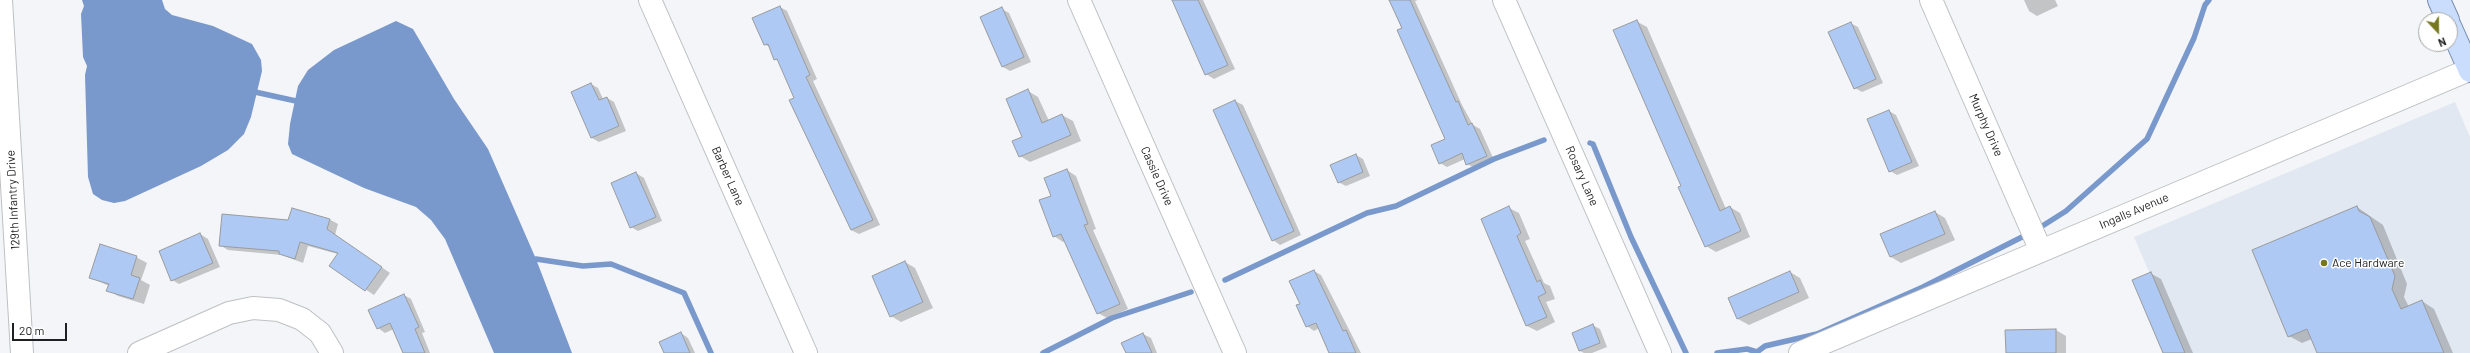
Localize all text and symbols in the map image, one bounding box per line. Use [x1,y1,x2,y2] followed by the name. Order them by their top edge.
[2418,12,2458,52] north arrow
[2436,35,2448,50] text: N
[1966,91,2006,159] street label: Murphy Drive
[709,144,747,208] street label: Barber Lane
[1138,144,1176,208] street label: Cassie Drive
[1562,144,1602,208] street label: Rosary Lane
[3,150,23,250] street label: 129th Infantry Drive
[2097,190,2171,232] street label: Ingalls Avenue
[2332,256,2404,270] place label: Ace Hardware
[2319,258,2329,268] marker: Ace Hardware
[14,315,69,341] scale bar
[19,323,45,337] text: 20 m

